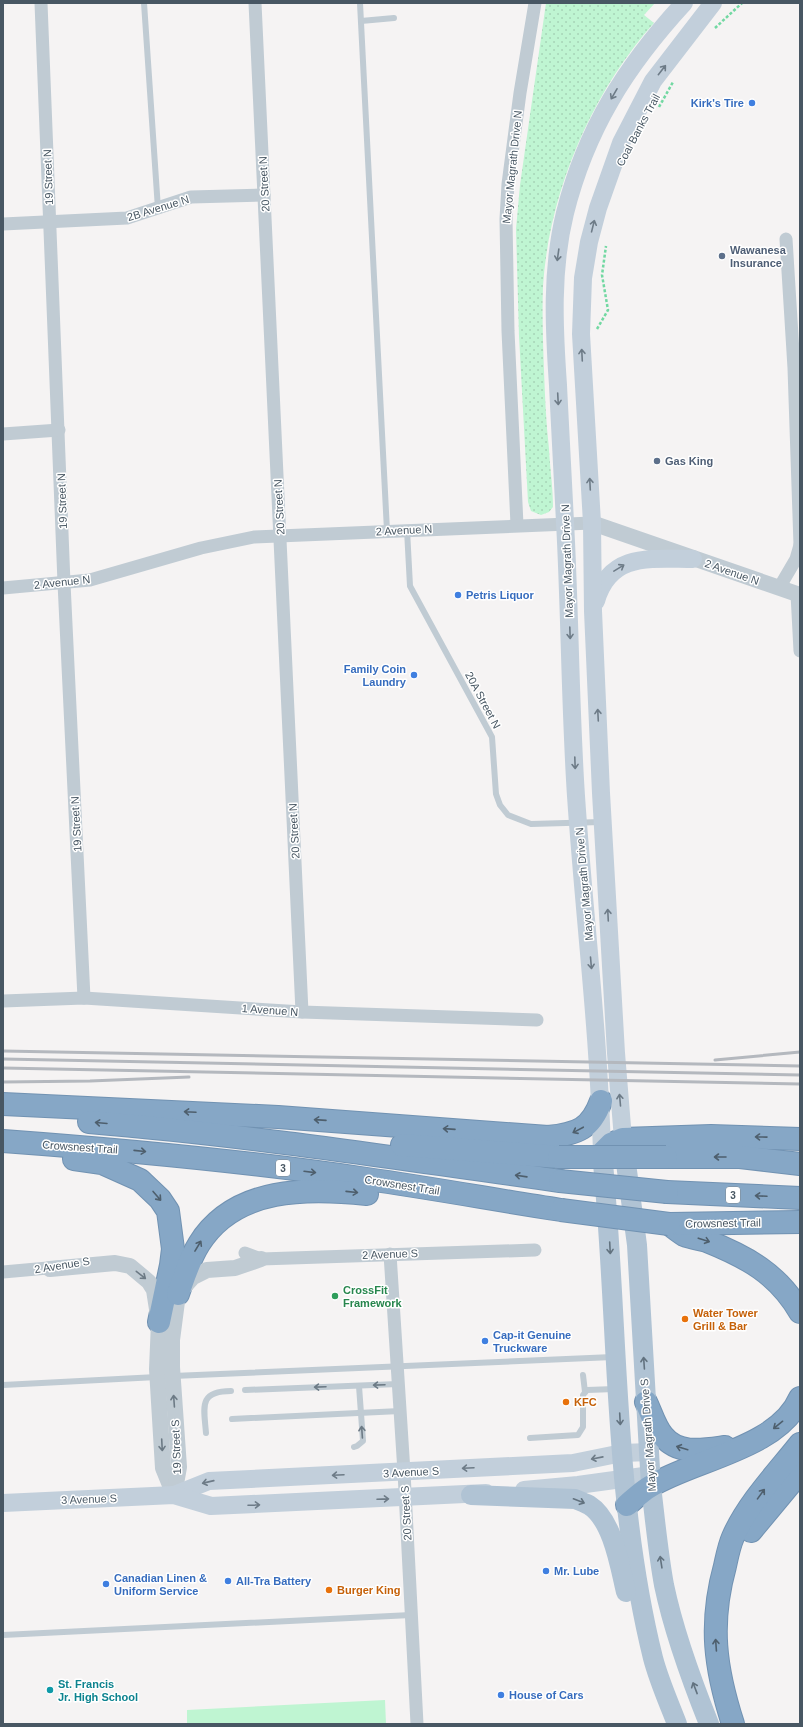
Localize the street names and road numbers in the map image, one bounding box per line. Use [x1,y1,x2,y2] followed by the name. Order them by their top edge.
[614,92,662,168] street label: Coal Banks Trail
[500,110,524,224] street label: Mayor Magrath Drive N
[41,149,55,205] street label: 19 Street N
[257,156,271,212] street label: 20 Street N
[126,193,190,223] street label: 2B Avenue N
[55,473,69,529] street label: 19 Street N
[272,479,286,535] street label: 20 Street N
[559,504,575,618] street label: Mayor Magrath Drive N
[375,523,433,537] street label: 2 Avenue N
[703,557,761,587] street label: 2 Avenue N
[33,573,91,591] street label: 2 Avenue N
[463,670,503,730] street label: 20A Street N
[69,796,83,852] street label: 19 Street N
[287,803,301,859] street label: 20 Street N
[573,827,595,941] street label: Mayor Magrath Drive N
[241,1002,299,1018] street label: 1 Avenue N
[42,1138,118,1156] street label: Crowsnest Trail
[276,1160,290,1176] road number: 3
[364,1173,440,1197] street label: Crowsnest Trail
[726,1187,740,1203] road number: 3
[685,1216,761,1230] street label: Crowsnest Trail
[362,1247,418,1261] street label: 2 Avenue S
[33,1255,91,1275] street label: 2 Avenue S
[638,1378,658,1492] street label: Mayor Magrath Drive S
[169,1419,183,1475] street label: 19 Street S
[383,1465,439,1479] street label: 3 Avenue S
[399,1485,413,1541] street label: 20 Street S
[61,1492,117,1506] street label: 3 Avenue S

